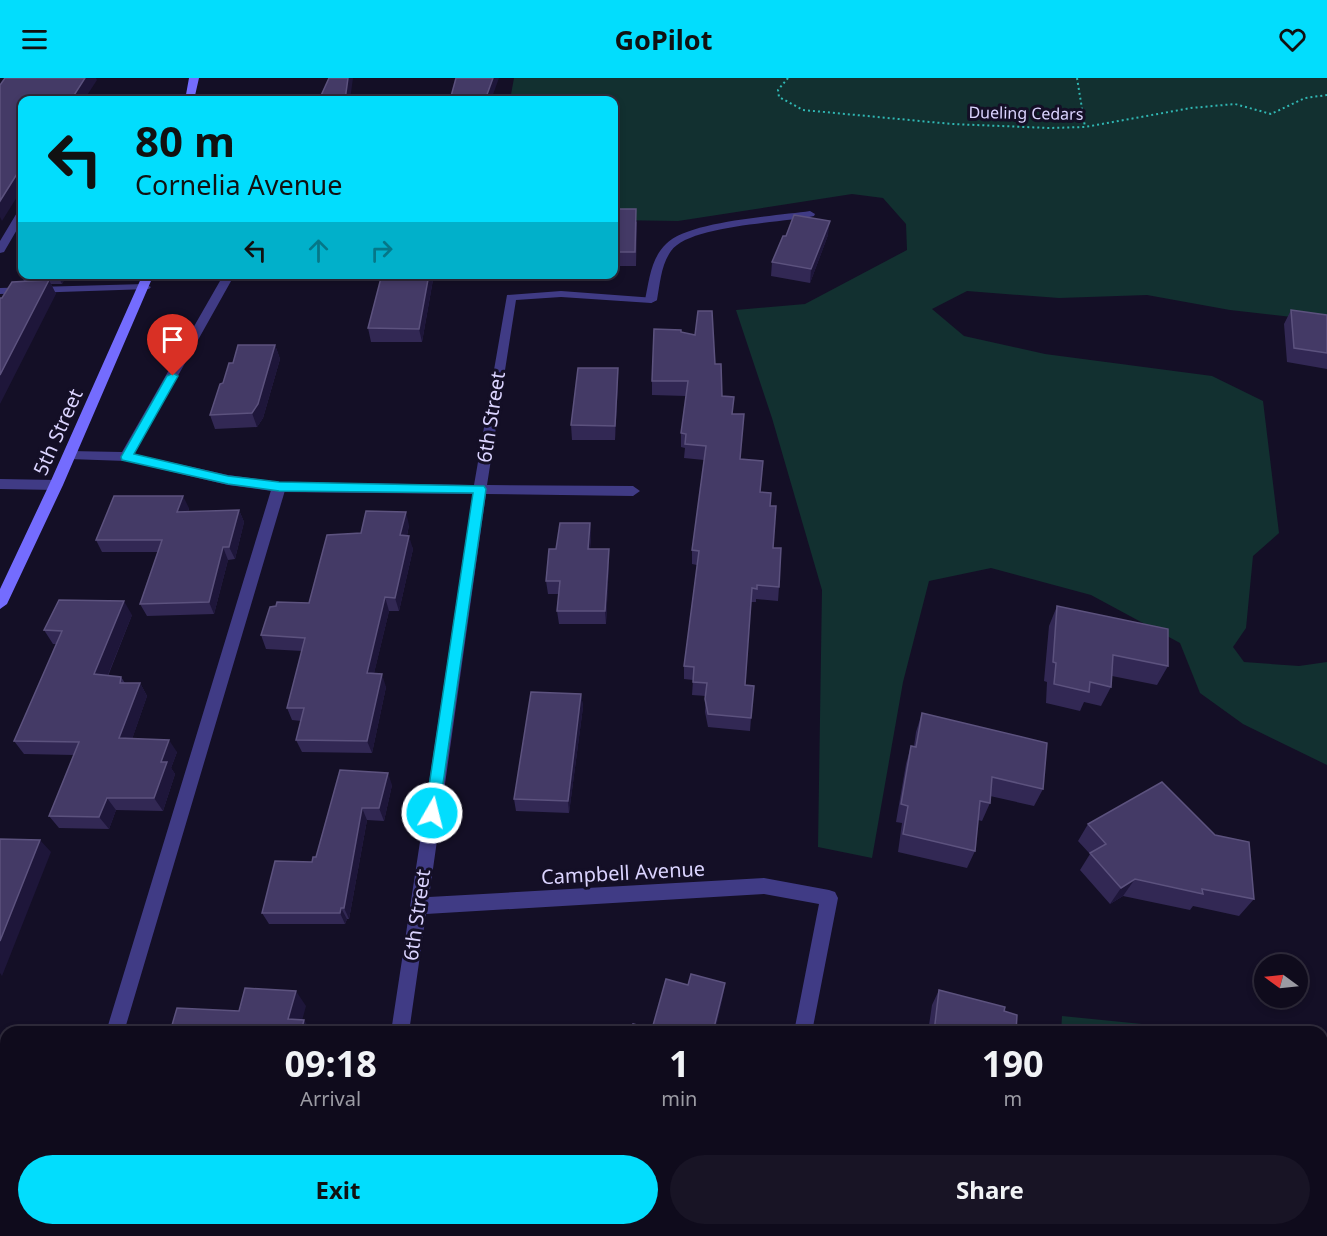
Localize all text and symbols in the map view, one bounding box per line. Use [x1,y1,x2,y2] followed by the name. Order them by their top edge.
[615,21,712,58] text: GoPilot
[18,23,51,56] icon: menu
[1276,23,1309,56] icon: heart
[968,101,1084,125] street label: Dueling Cedars
[135,112,235,169] text: 80 m
[36,120,114,198] icon: left
[135,166,342,203] text: Cornelia Avenue
[239,234,272,267] icon: left
[302,234,335,267] icon: ahead
[365,234,398,267] icon: right
[147,314,198,376] pin
[156,323,189,356] icon: arrive
[470,369,511,464] street label: 6th Street
[26,384,89,479] street label: 5th Street
[400,781,464,845] position arrow
[540,855,706,890] street label: Campbell Avenue
[397,867,436,962] street label: 6th Street
[1254,954,1308,1008] north arrow
[1254,954,1308,1008] map controls
[284,1039,377,1088] text: 09:18
[669,1039,690,1088] text: 1
[982,1039,1044,1088] text: 190
[300,1085,361,1112] text: Arrival
[661,1085,697,1112] text: min
[1003,1085,1022,1112] text: m
[18,1155,658,1224] button: Exit
[670,1155,1310,1224] button: Share

